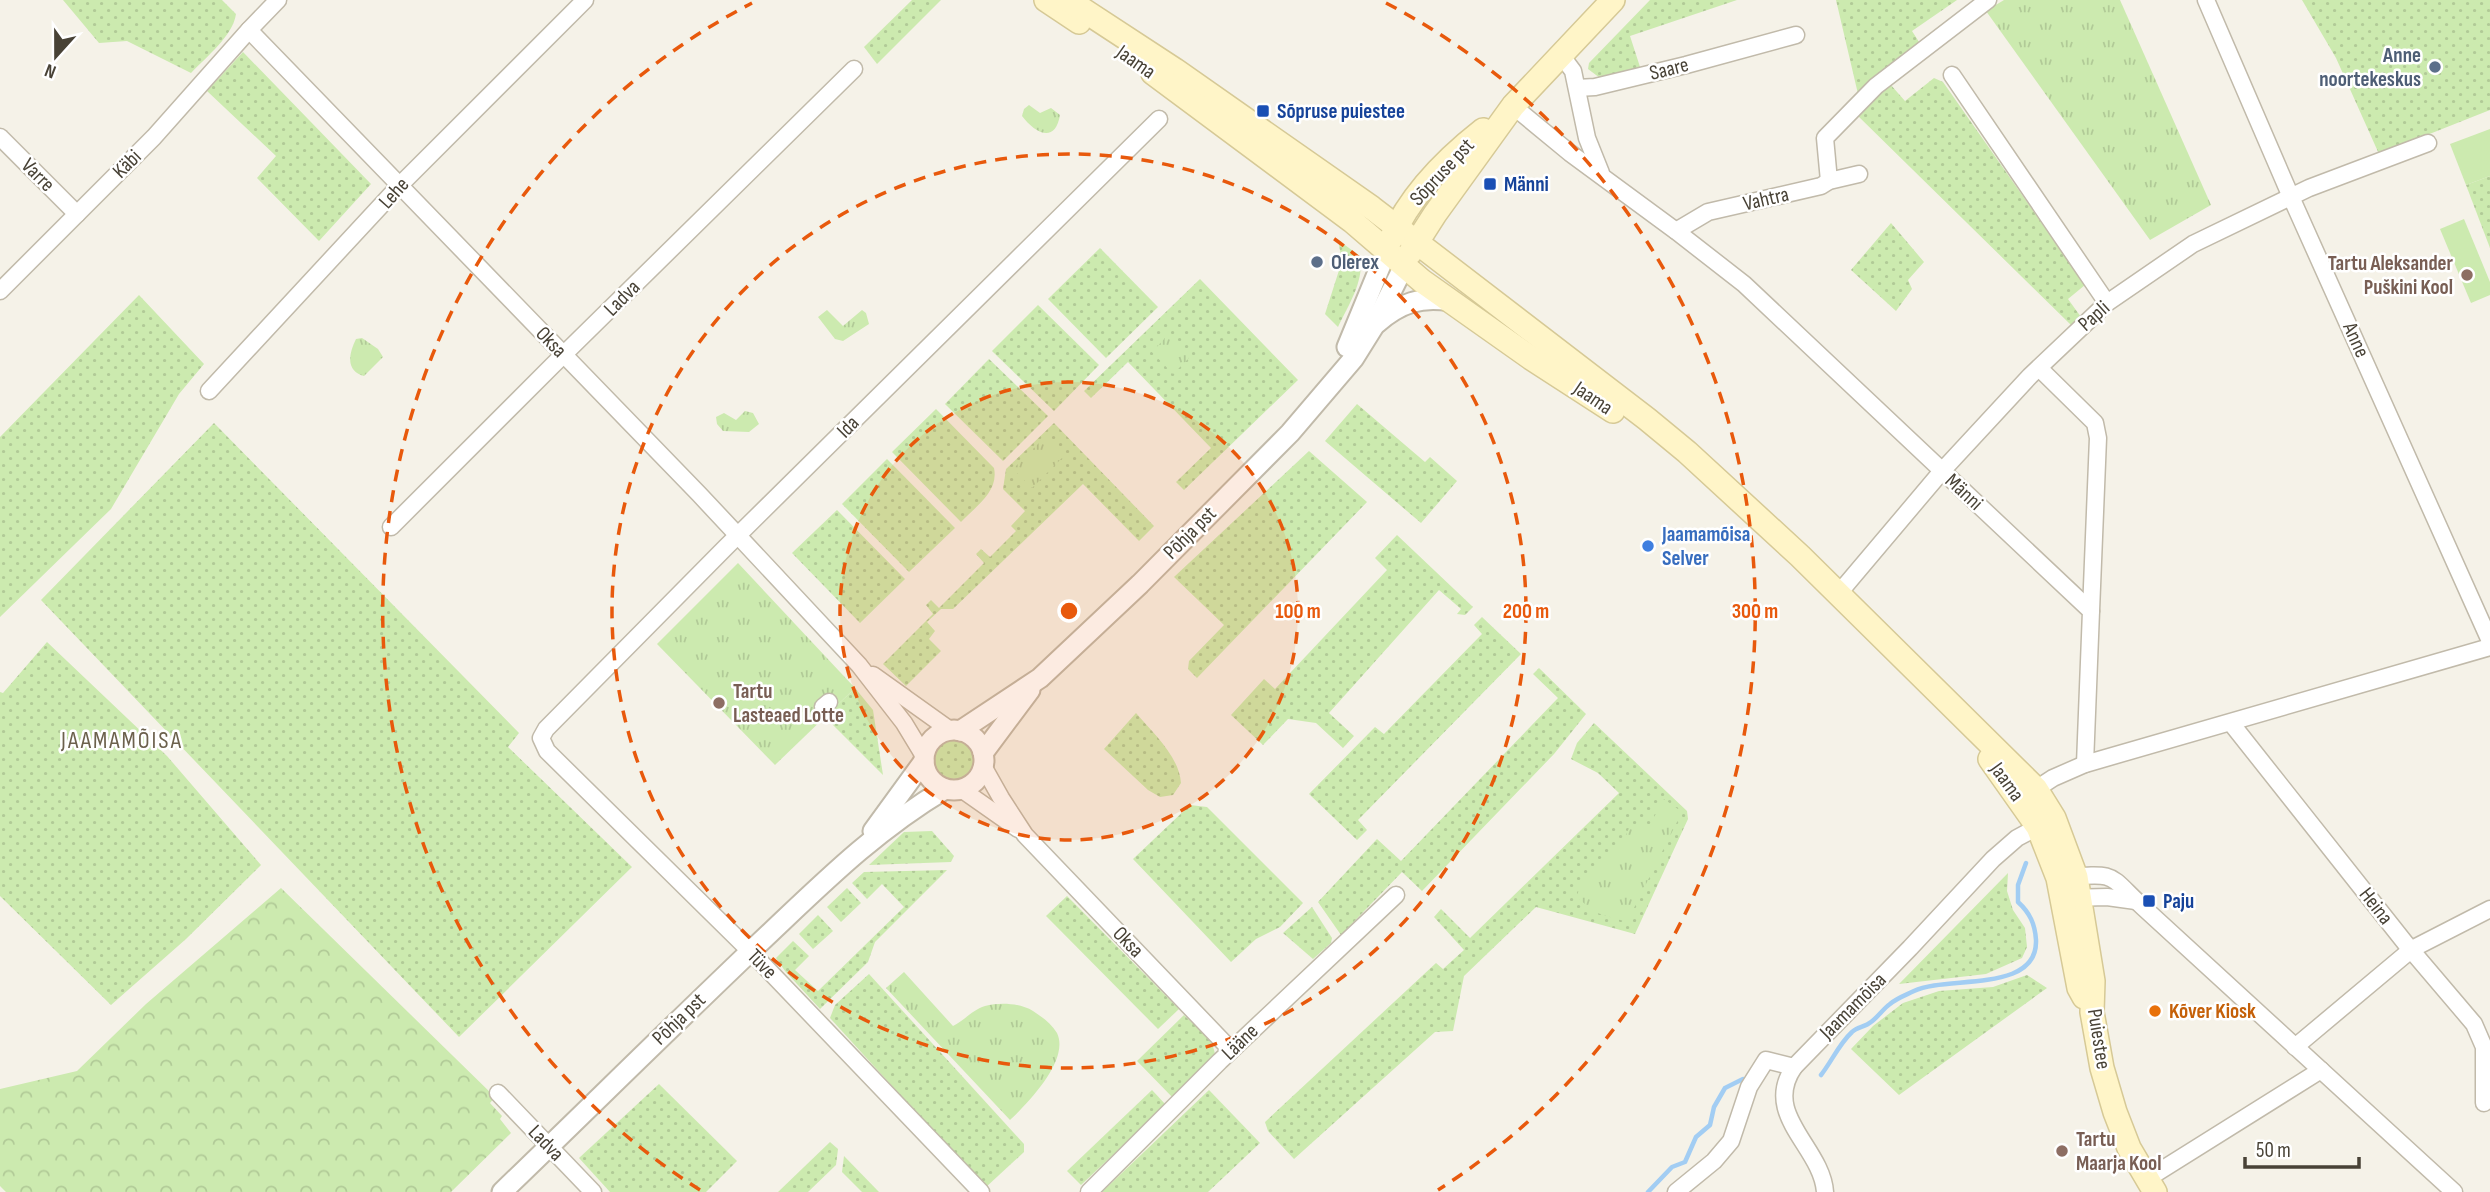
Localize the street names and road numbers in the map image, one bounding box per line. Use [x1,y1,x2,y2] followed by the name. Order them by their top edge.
[1111,39,1160,84] street label: Jaama
[1647,52,1691,86] street label: Saare
[1404,133,1480,211] street label: Sõpruse pst
[108,145,146,183] street label: Käbi
[16,153,60,197] street label: Varre
[374,172,414,214] street label: Lehe
[1741,182,1791,216] street label: Vahtra
[599,275,645,321] street label: Ladva
[2073,295,2115,337] street label: Papli
[2337,318,2375,361] street label: Anne
[530,321,572,363] street label: Oksa
[1568,375,1617,420] street label: Jaama
[832,411,864,443] street label: Ida
[1940,468,1988,516] street label: Männi
[1158,501,1222,565] street label: Põhja pst
[1984,757,2029,806] street label: Jaama
[2354,883,2398,929] street label: Heina
[1107,921,1149,963] street label: Oksa
[742,944,782,984] street label: Tüve
[1814,968,1891,1045] street label: Jaamamõisa
[647,988,711,1050] street label: Põhja pst
[2082,1007,2116,1071] street label: Puiestee
[1216,1019,1264,1065] street label: Lääne
[523,1120,569,1166] street label: Ladva

